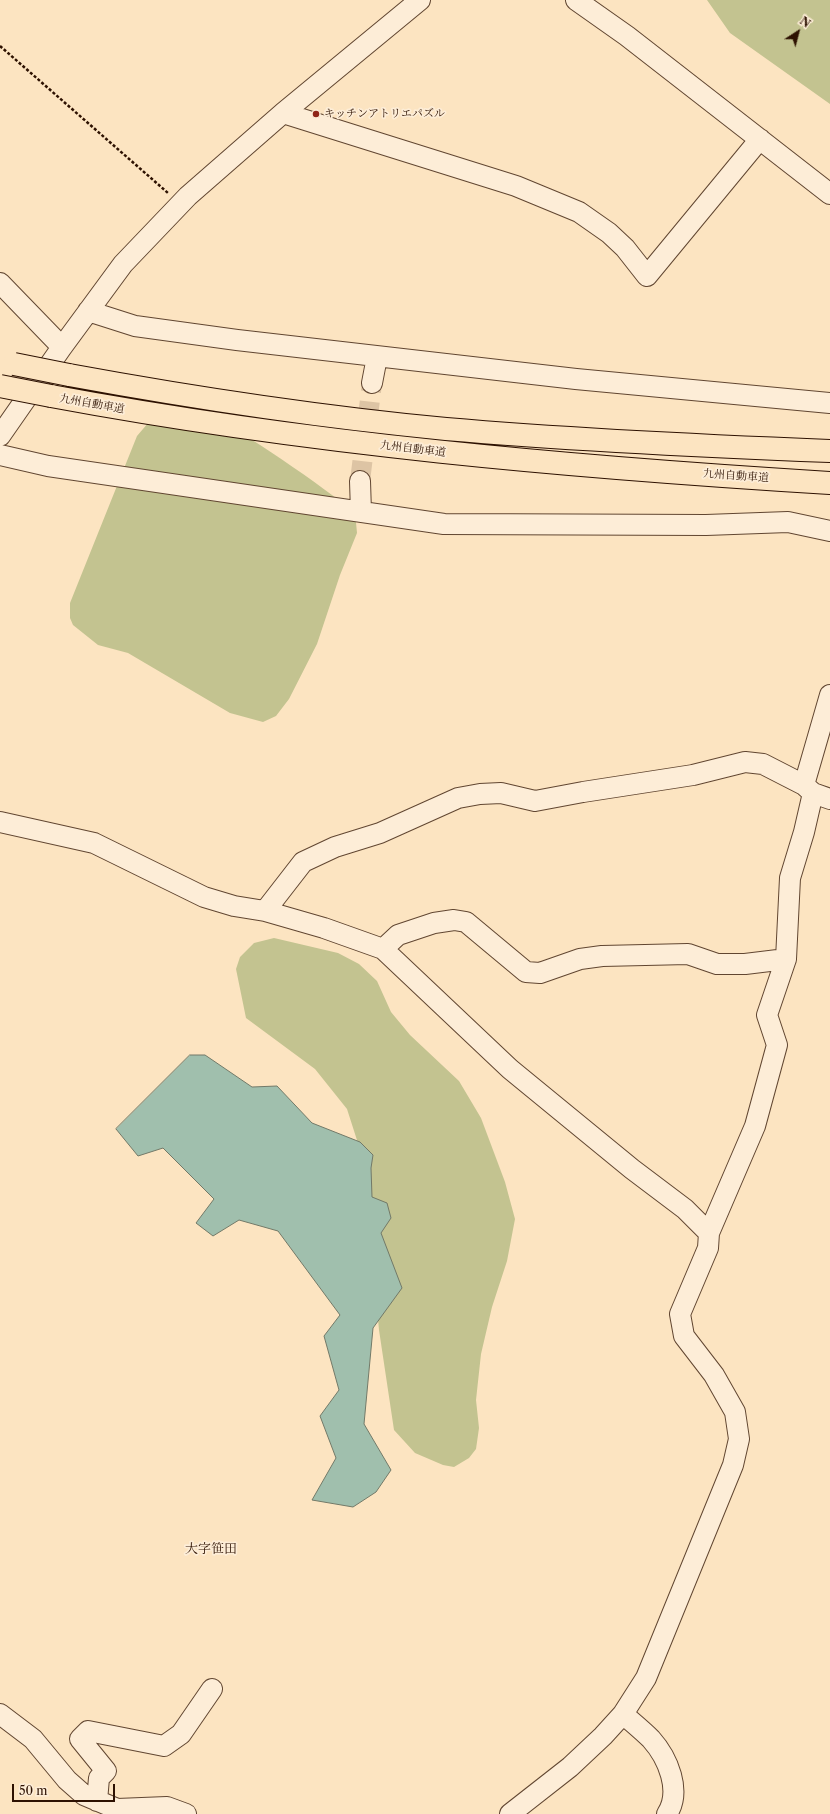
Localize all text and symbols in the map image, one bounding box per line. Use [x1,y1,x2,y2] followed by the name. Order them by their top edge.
[778,12,818,52] north arrow
[797,14,813,31] text: N
[324,107,445,121] place label: キッチンアトリエパズル
[311,109,321,119] marker: キッチンアトリエパズル
[58,392,126,416] street label: 九州自動車道
[379,438,447,460] street label: 九州自動車道
[703,467,769,485] street label: 九州自動車道
[185,1541,237,1557] district label: 大字笹田
[14,1776,117,1802] scale bar
[19,1783,48,1798] text: 50 m

